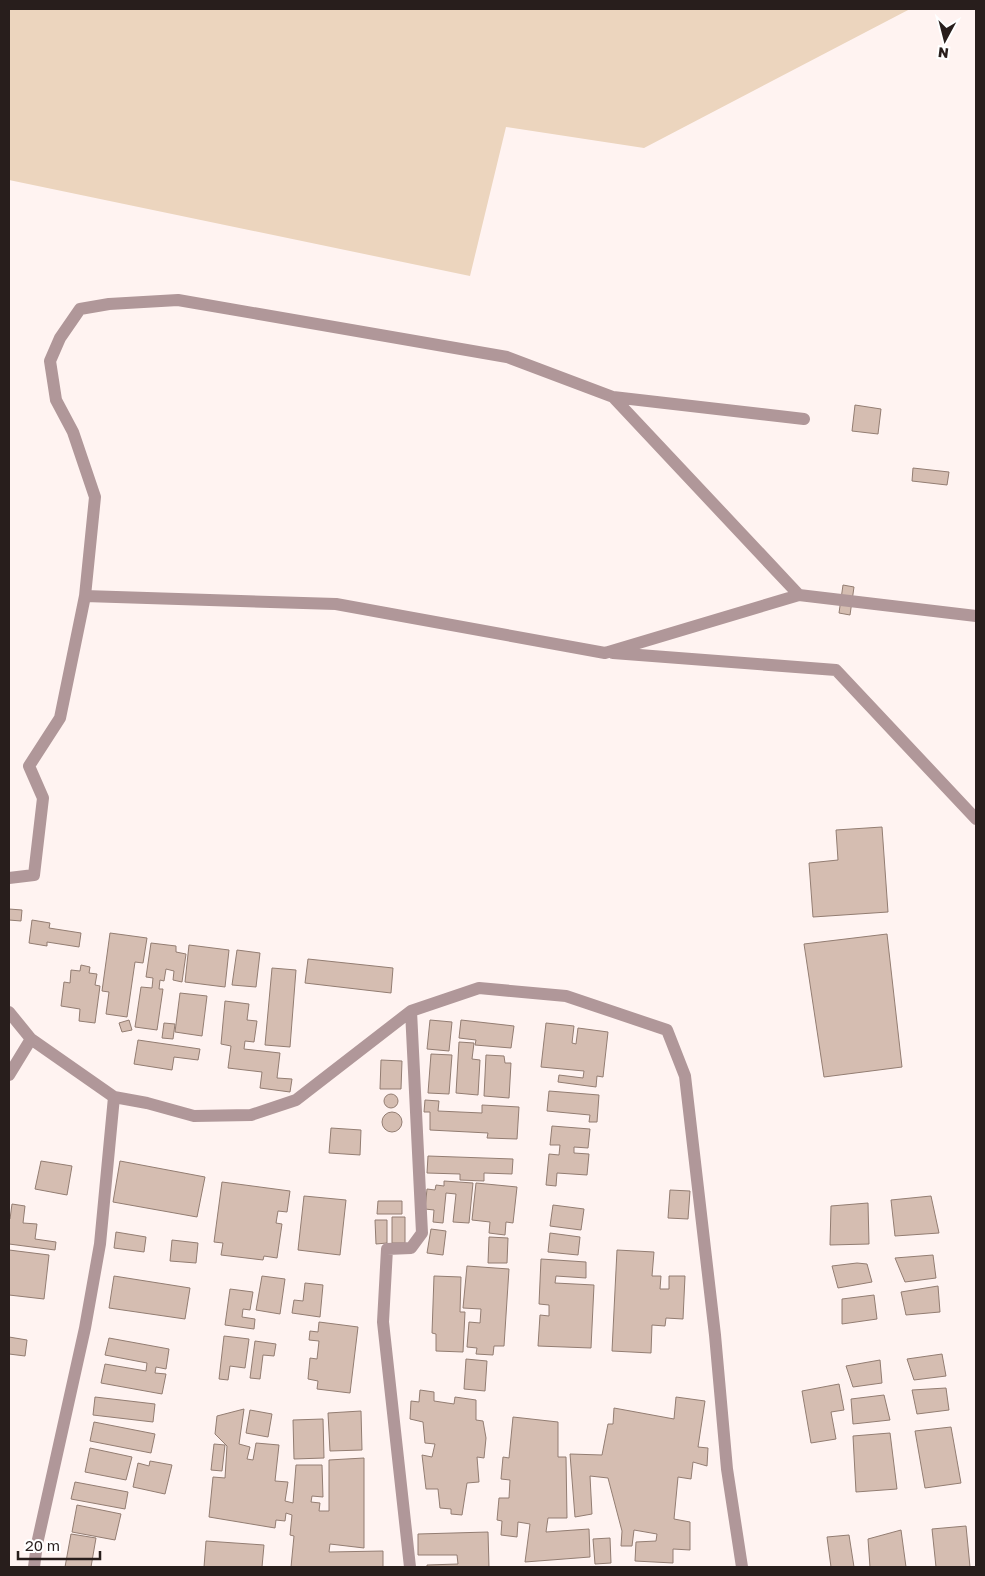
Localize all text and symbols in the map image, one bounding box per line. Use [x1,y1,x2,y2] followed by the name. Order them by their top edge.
[920,15,970,65] north arrow
[937,44,950,62] text: N
[18,1528,100,1560] scale bar
[25,1536,60,1554] text: 20 m

